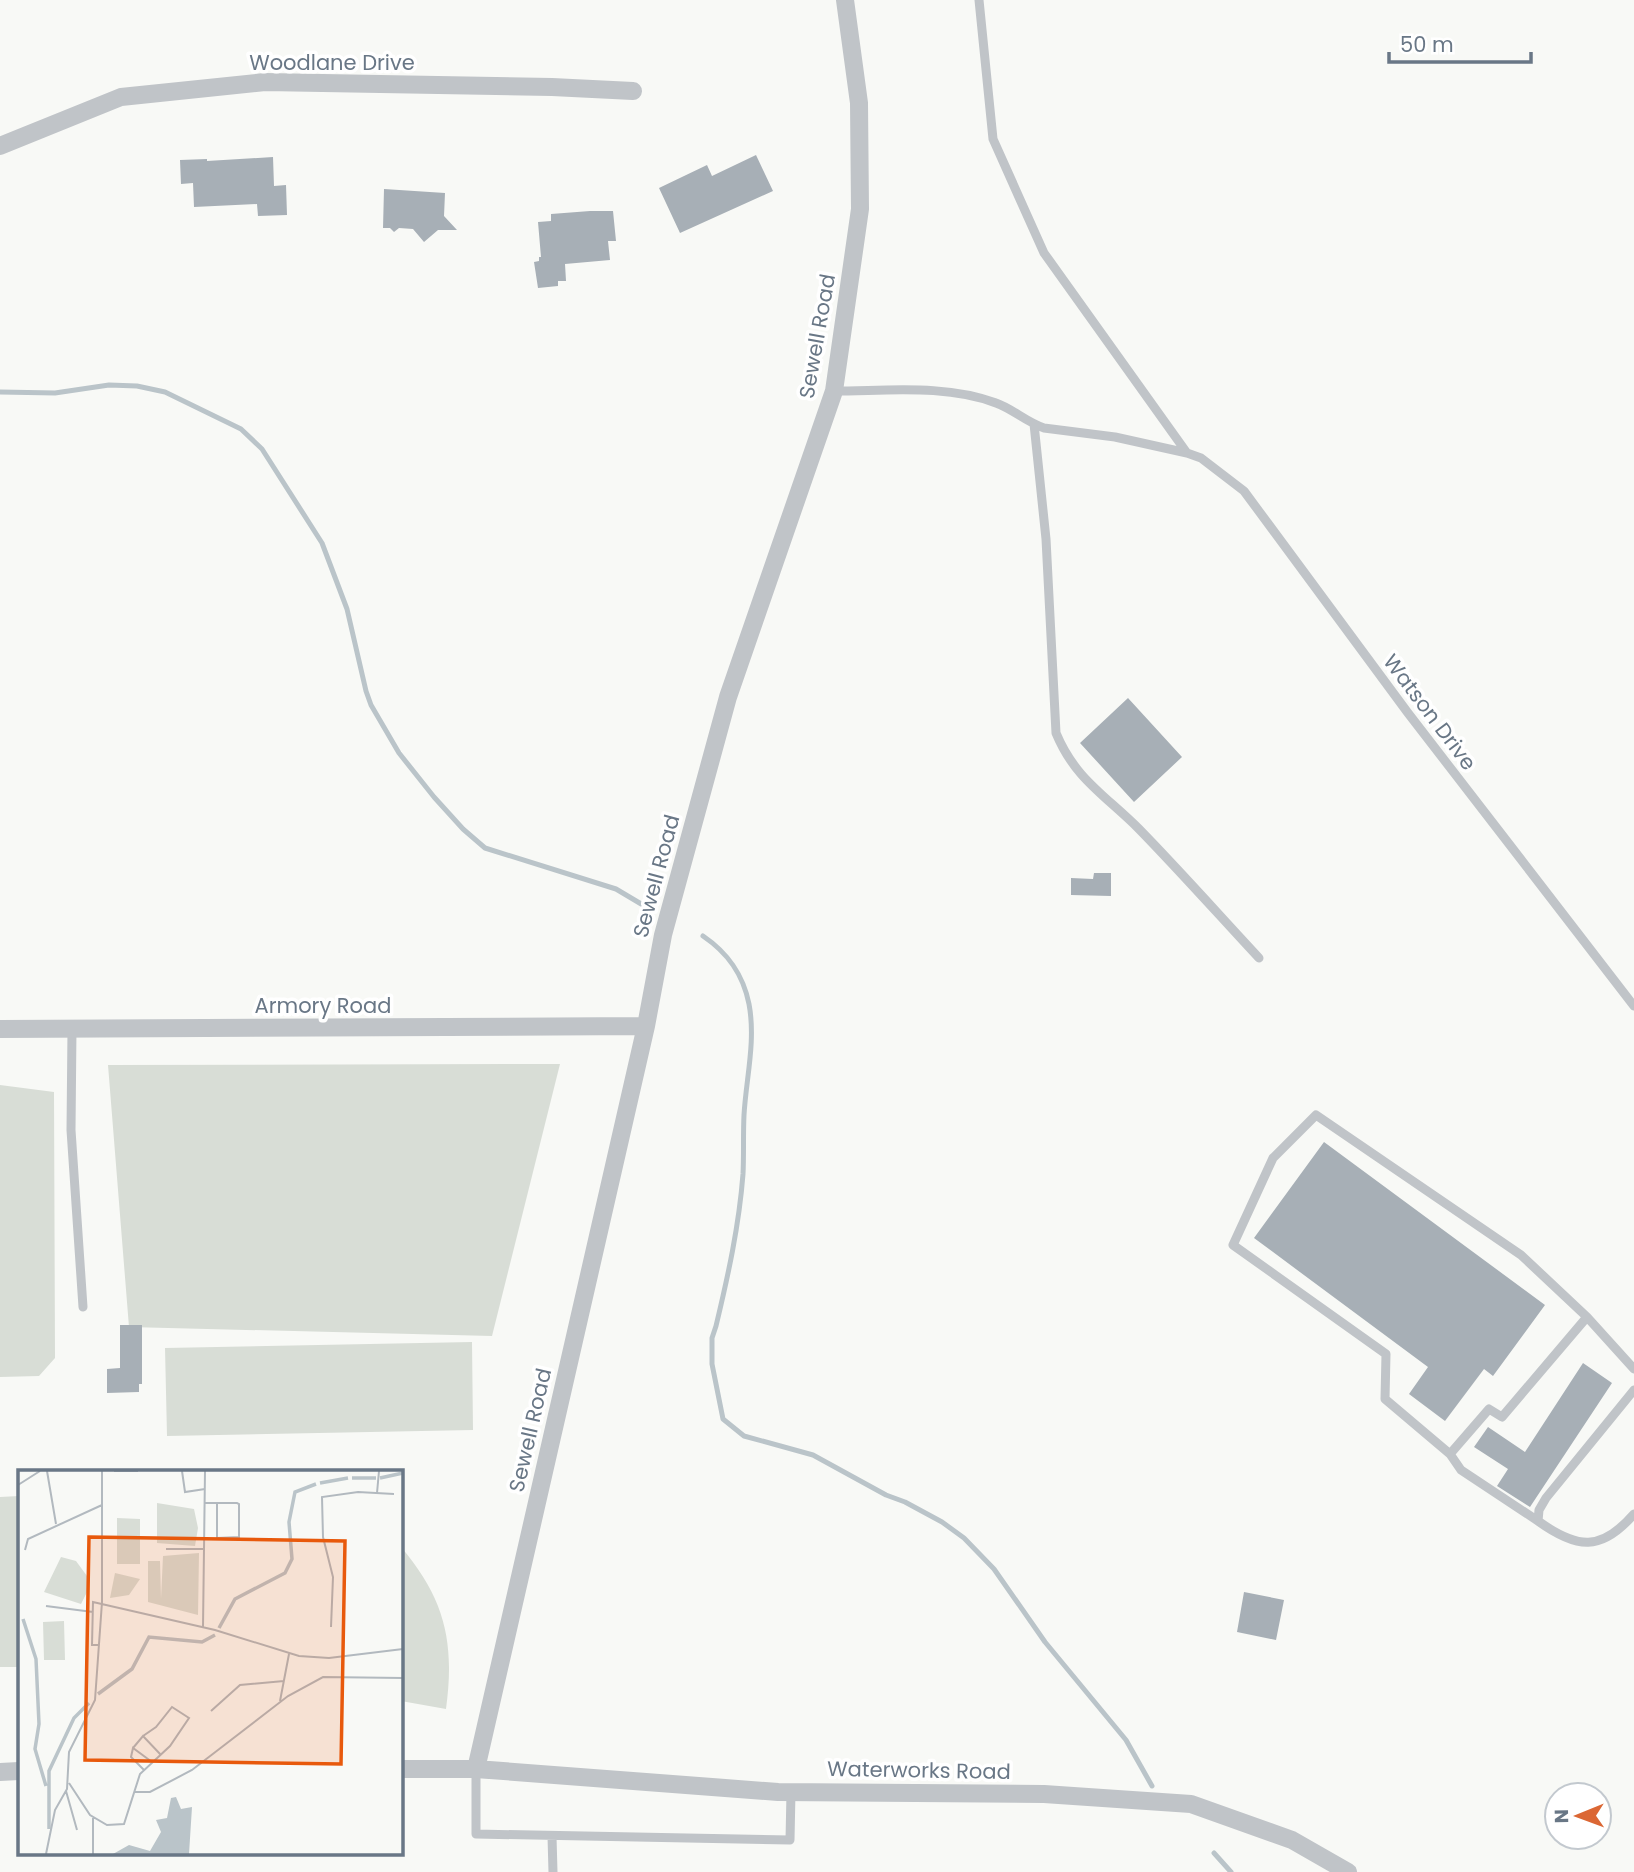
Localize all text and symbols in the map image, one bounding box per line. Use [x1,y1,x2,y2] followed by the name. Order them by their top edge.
[1389,21,1531,65] scale bar
[1400,30,1454,59] text: 50 m
[249,48,415,77] street label: Woodlane Drive
[792,271,842,401] street label: Sewell Road
[1377,648,1483,776] street label: Watson Drive
[626,811,686,941] street label: Sewell Road
[255,991,391,1020] street label: Armory Road
[502,1365,558,1495] street label: Sewell Road
[18,1470,402,1854] inset map
[827,1754,1011,1786] street label: Waterworks Road
[1543,1781,1613,1851] north arrow
[1548,1809,1575,1824] text: N

